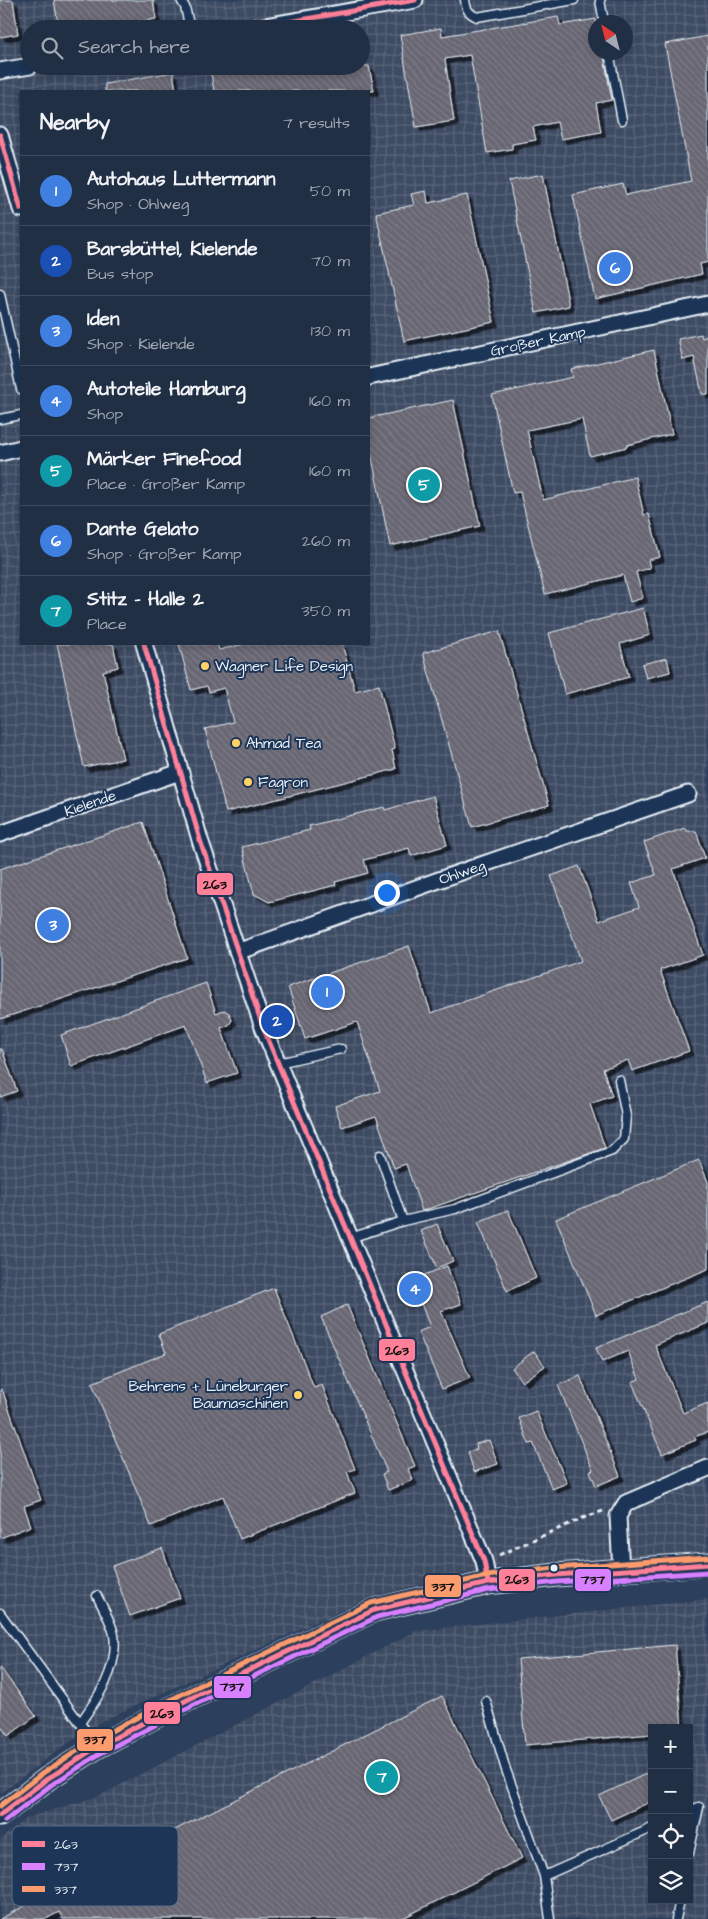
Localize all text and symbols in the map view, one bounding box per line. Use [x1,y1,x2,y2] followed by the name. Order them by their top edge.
[588,15,633,60] north arrow
[20,20,370,75] search box
[38,34,66,62] icon: search
[78,34,190,61] text: Search here
[40,108,110,137] text: Nearby
[283,112,350,134] text: 7 results
[87,166,275,193] text: Autohaus Luttermann
[55,180,57,202] text: 1
[310,180,350,202] text: 50 m
[87,193,189,215] text: Shop · Ohlweg
[87,236,258,263] text: Barsbüttel, Kielende
[599,249,631,287] pin: 6
[51,250,61,272] text: 2
[311,250,350,272] text: 70 m
[87,263,153,285] text: Bus stop
[87,306,119,333] text: Iden
[52,320,60,342] text: 3
[311,320,350,342] text: 130 m
[489,321,588,362] street label: Großer Kamp
[87,333,195,355] text: Shop · Kielende
[87,376,245,403] text: Autoteile Hamburg
[51,390,61,412] text: 4
[309,390,350,412] text: 160 m
[87,403,123,425] text: Shop
[87,446,241,473] text: Märker Finefood
[50,460,62,482] text: 5
[309,460,350,482] text: 160 m
[408,466,440,504] pin: 5
[87,473,245,495] text: Place · Großer Kamp
[87,516,199,543] text: Dante Gelato
[51,530,61,552] text: 6
[302,530,350,552] text: 260 m
[87,543,242,565] text: Shop · Großer Kamp
[87,586,204,613] text: Stitz - Halle 2
[51,600,61,622] text: 7
[302,600,350,622] text: 350 m
[87,613,127,635] text: Place
[215,656,353,678] place label: Wagner Life Design
[199,660,211,672] marker: Wagner Life Design
[246,733,322,754] place label: Ahmad Tea
[230,737,242,749] marker: Ahmad Tea
[258,772,308,794] place label: Fagron
[242,776,254,788] marker: Fagron
[62,785,119,822] street label: Kielende
[436,855,489,891] street label: Ohlweg
[196,872,234,896] line badge: 263
[202,875,228,895] text: 263
[374,880,400,906] your location
[37,906,69,944] pin: 3
[311,973,343,1011] pin: 1
[261,1002,293,1040] pin: 2
[399,1270,431,1308] pin: 4
[378,1338,416,1362] line badge: 263
[384,1341,410,1361] text: 263
[128,1376,288,1414] place label: Behrens + Lüneburger Baumaschinen
[292,1389,304,1401] marker: Behrens + Lüneburger Baumaschinen
[549,1563,559,1573] unlabelled marker
[498,1568,536,1592] line badge: 263
[574,1568,612,1592] line badge: 737
[504,1570,530,1590] text: 263
[580,1570,606,1590] text: 737
[424,1574,462,1598] line badge: 337
[431,1577,455,1597] text: 337
[213,1675,252,1699] line badge: 737
[219,1677,245,1697] text: 737
[143,1701,181,1725] line badge: 263
[149,1704,175,1724] text: 263
[648,1724,693,1904] map controls
[648,1724,693,1769] button: +
[76,1728,114,1752] line badge: 337
[83,1730,107,1750] text: 337
[366,1758,398,1796] pin: 7
[648,1769,693,1814] button: −
[648,1814,693,1859] button: locate
[12,1826,178,1906] legend
[54,1835,78,1855] text: 263
[54,1857,79,1877] text: 737
[648,1859,693,1904] button: layers
[54,1880,77,1900] text: 337

